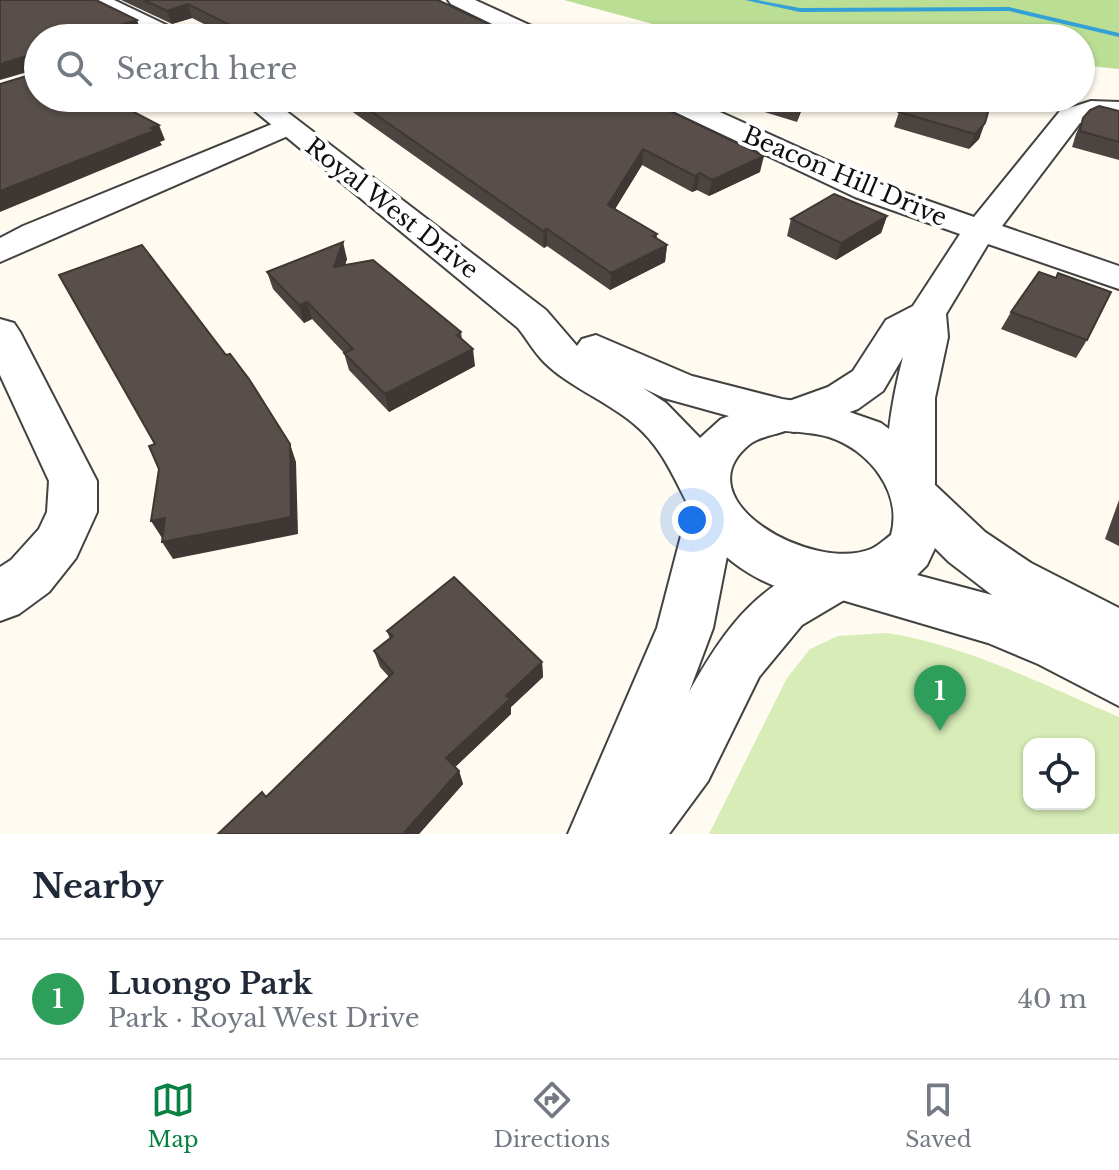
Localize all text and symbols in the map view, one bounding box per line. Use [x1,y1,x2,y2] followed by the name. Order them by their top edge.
[24,24,1095,112] search box
[52,46,96,90] icon: search
[116,50,297,87] text: Search here
[739,120,951,232] street label: Beacon Hill Drive
[300,131,484,285] street label: Royal West Drive
[672,500,712,540] your location
[914,665,966,731] pin: 1
[1023,738,1095,810] map controls
[1023,738,1095,810] button: locate
[32,865,164,907] text: Nearby
[108,965,313,1002] text: Luongo Park
[52,983,64,1015] text: 1
[1018,983,1087,1015] text: 40 m
[108,1002,420,1034] text: Park · Royal West Drive
[147,1078,199,1153] tab: Map
[493,1078,610,1153] tab: Directions
[905,1078,972,1153] tab: Saved

